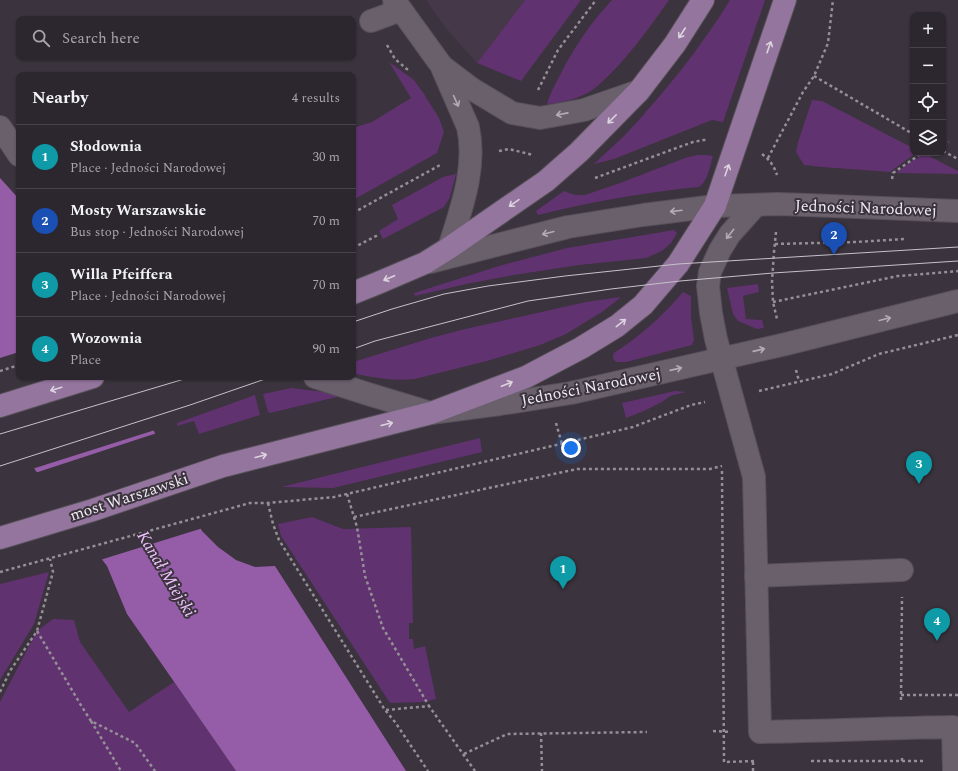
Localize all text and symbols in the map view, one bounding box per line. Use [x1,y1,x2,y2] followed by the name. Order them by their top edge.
[910,12,946,156] map controls
[910,12,946,48] button: +
[16,16,356,60] search box
[30,27,52,49] icon: search
[62,27,140,50] text: Search here
[678,27,686,38] one-way arrow
[766,41,774,53] one-way arrow
[910,48,946,84] button: −
[910,84,946,120] button: locate
[32,85,88,111] text: Nearby
[292,88,340,108] text: 4 results
[453,94,461,106] one-way arrow
[556,111,569,119] one-way arrow
[607,114,617,124] one-way arrow
[910,120,946,156] button: layers
[70,135,142,158] text: Słodownia
[41,147,49,167] text: 1
[313,147,340,167] text: 30 m
[70,158,226,178] text: Place · Jedności Narodowej
[724,163,731,176] one-way arrow
[795,194,937,222] street label: Jedności Narodowej
[70,199,206,222] text: Mosty Warszawskie
[508,199,519,207] one-way arrow
[670,207,683,215] one-way arrow
[41,211,49,231] text: 2
[313,211,340,231] text: 70 m
[70,222,244,242] text: Bus stop · Jedności Narodowej
[821,222,847,255] pin: 2
[542,229,555,237] one-way arrow
[726,229,735,240] one-way arrow
[70,263,172,286] text: Willa Pfeiffera
[41,275,49,295] text: 3
[313,275,340,295] text: 70 m
[384,275,396,283] one-way arrow
[70,286,226,306] text: Place · Jedności Narodowej
[878,315,891,322] one-way arrow
[615,318,626,327] one-way arrow
[70,327,142,350] text: Wozownia
[41,339,49,359] text: 4
[313,339,340,359] text: 90 m
[752,346,765,354] one-way arrow
[70,350,101,370] text: Place
[519,362,663,412] street label: Jedności Narodowej
[669,365,682,373] one-way arrow
[500,380,512,388] one-way arrow
[50,385,62,393] one-way arrow
[380,419,393,427] one-way arrow
[561,438,581,458] your location
[906,451,932,484] pin: 3
[254,452,267,459] one-way arrow
[67,467,191,527] street label: most Warszawski
[130,526,202,622] water label: Kanał Miejski
[550,556,576,589] pin: 1
[924,608,950,641] pin: 4

